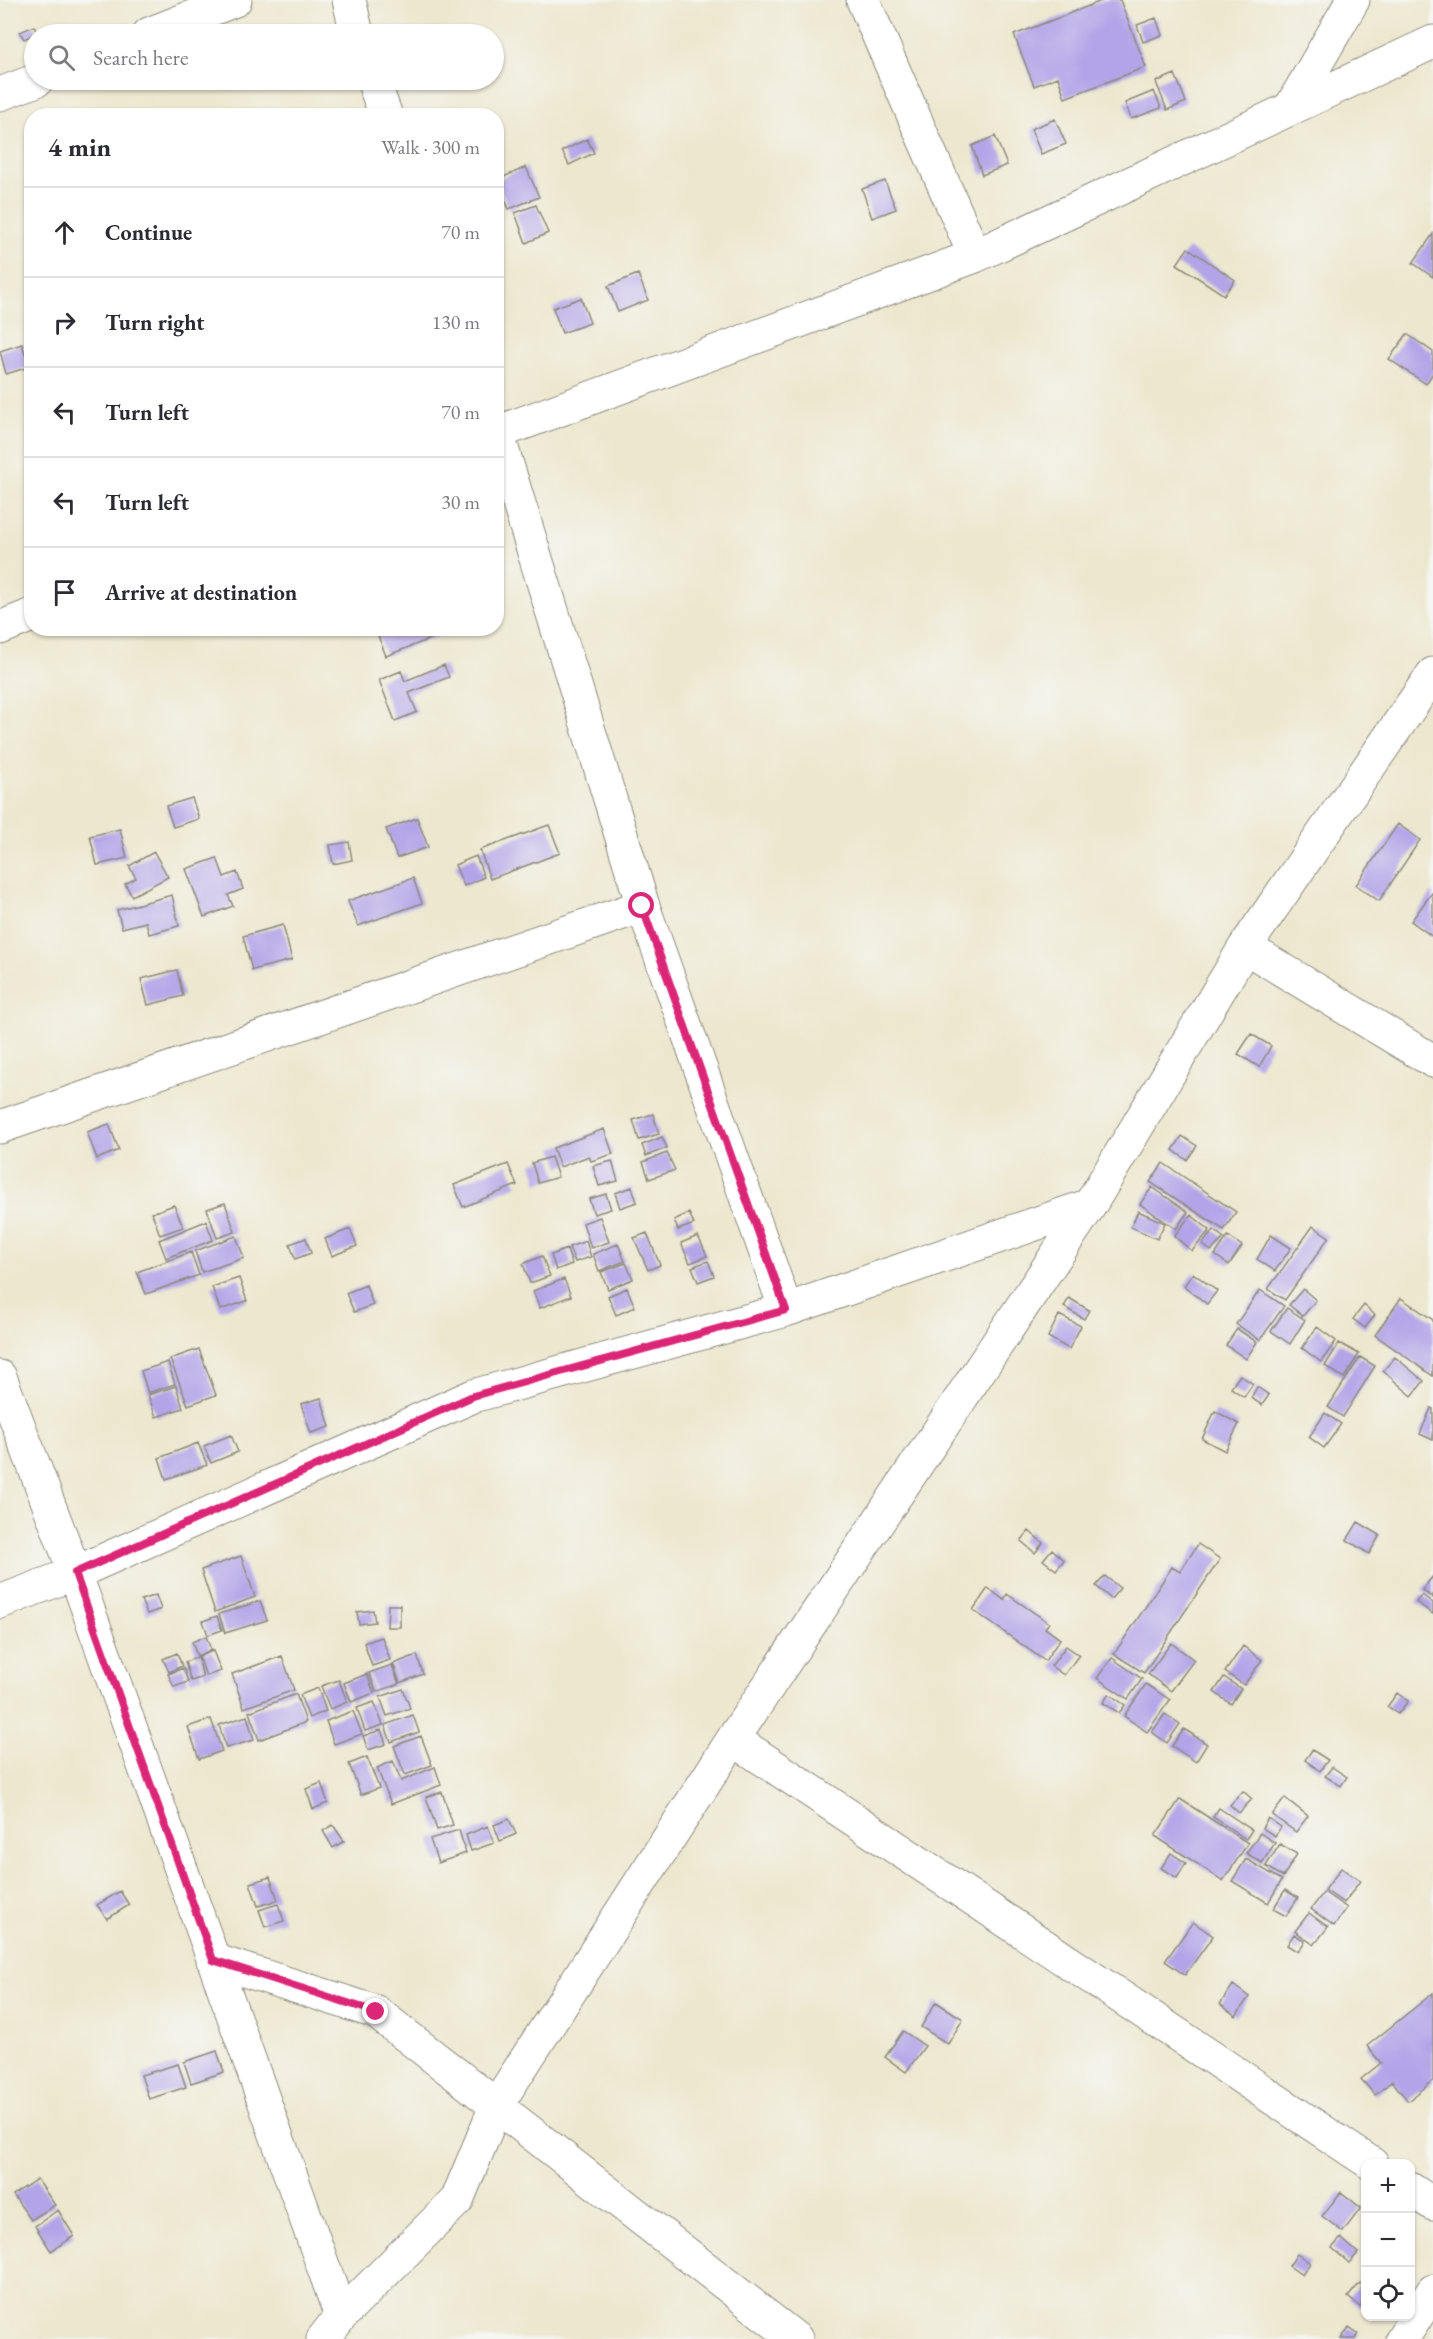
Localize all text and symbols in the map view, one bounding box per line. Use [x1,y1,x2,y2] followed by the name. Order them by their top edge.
[24,24,504,90] search box
[45,41,78,74] icon: search
[93,43,188,72] text: Search here
[48,130,111,164] text: 4 min
[381,134,480,160] text: Walk · 300 m
[48,216,81,249] icon: ahead
[105,218,192,247] text: Continue
[441,219,480,245] text: 70 m
[48,306,81,339] icon: right
[105,308,204,337] text: Turn right
[432,309,480,335] text: 130 m
[48,396,81,429] icon: left
[105,398,189,427] text: Turn left
[441,399,480,425] text: 70 m
[48,486,81,519] icon: left
[105,488,189,517] text: Turn left
[441,489,480,515] text: 30 m
[48,576,81,609] icon: arrive
[105,578,297,607] text: Arrive at destination
[628,892,654,918] route start
[362,1998,388,2024] route end
[1361,2159,1415,2321] map controls
[1361,2159,1415,2213] button: +
[1361,2213,1415,2267] button: −
[1361,2267,1415,2321] button: locate

